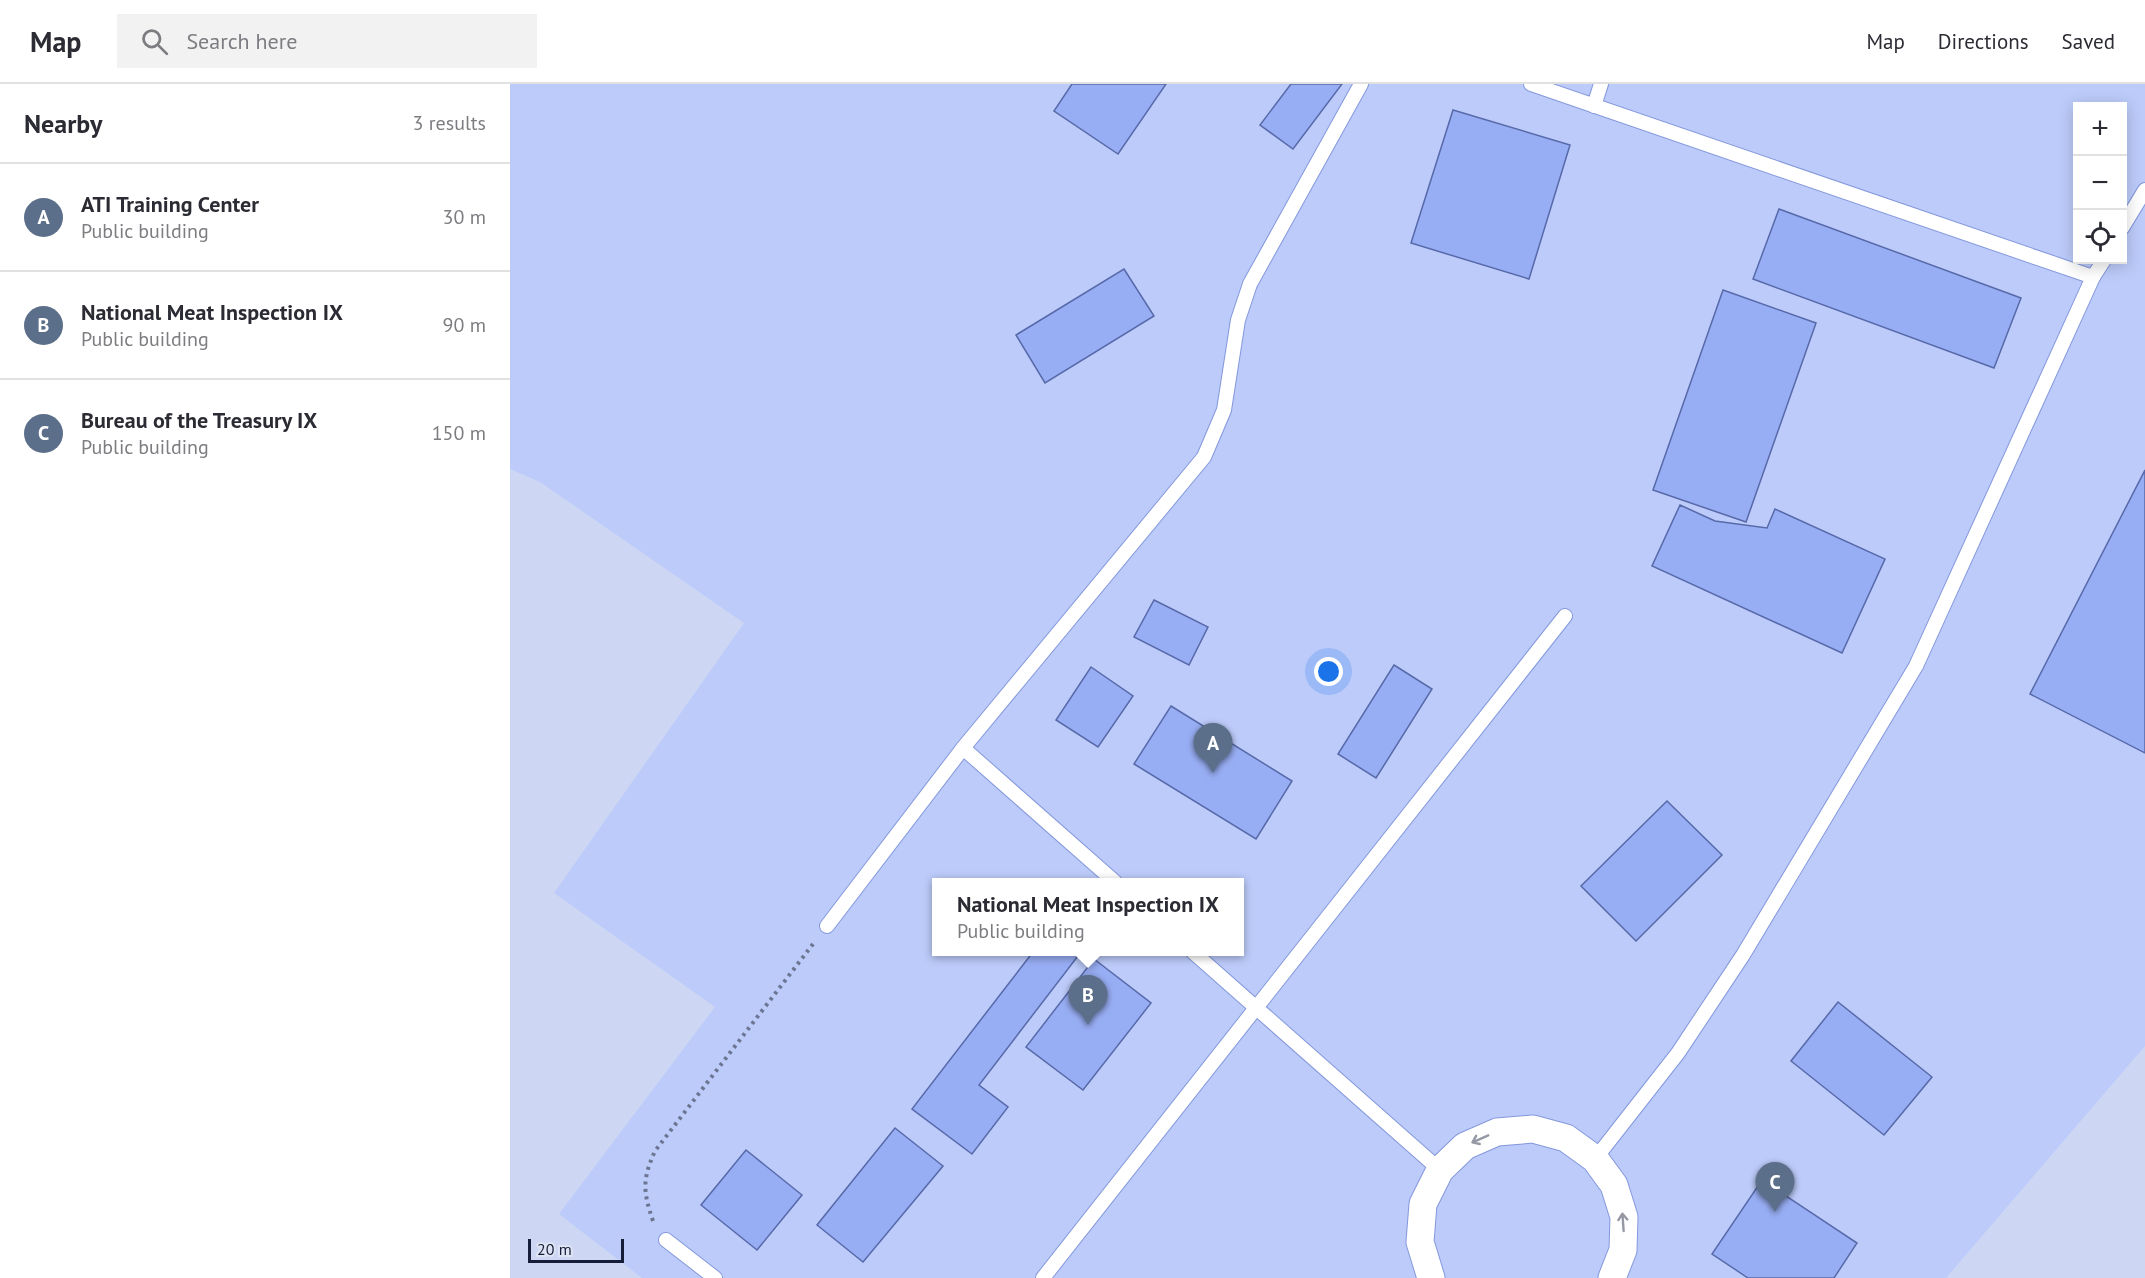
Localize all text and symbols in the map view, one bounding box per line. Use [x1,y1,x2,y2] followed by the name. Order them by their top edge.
[117,14,537,68] search box
[30,23,81,60] text: Map
[138,25,171,58] icon: search
[186,27,297,55] text: Search here
[1866,28,1905,55] text: Map
[1938,28,2029,55] text: Directions
[2062,28,2115,55] text: Saved
[2073,102,2127,264] map controls
[2073,102,2127,156] button: +
[24,107,102,140] text: Nearby
[413,110,486,136] text: 3 results
[2073,156,2127,210] button: −
[81,190,259,218] text: ATI Training Center
[37,204,50,230] text: A
[443,204,486,230] text: 30 m
[2073,210,2127,264] button: locate
[81,218,209,244] text: Public building
[81,298,343,326] text: National Meat Inspection IX
[38,312,49,338] text: B
[443,312,486,338] text: 90 m
[81,326,209,352] text: Public building
[81,406,317,434] text: Bureau of the Treasury IX
[38,420,49,446] text: C
[432,420,486,446] text: 150 m
[81,434,209,460] text: Public building
[1314,657,1343,686] your location
[1194,724,1232,773] pin: A
[932,878,1244,956] popup
[957,890,1219,918] text: National Meat Inspection IX
[957,918,1085,944] text: Public building
[1068,976,1108,1025] pin: B
[1471,1135,1489,1146] one-way arrow
[1756,1162,1794,1212] pin: C
[1617,1212,1628,1232] one-way arrow
[528,1236,624,1264] scale bar
[537,1239,572,1259] text: 20 m

